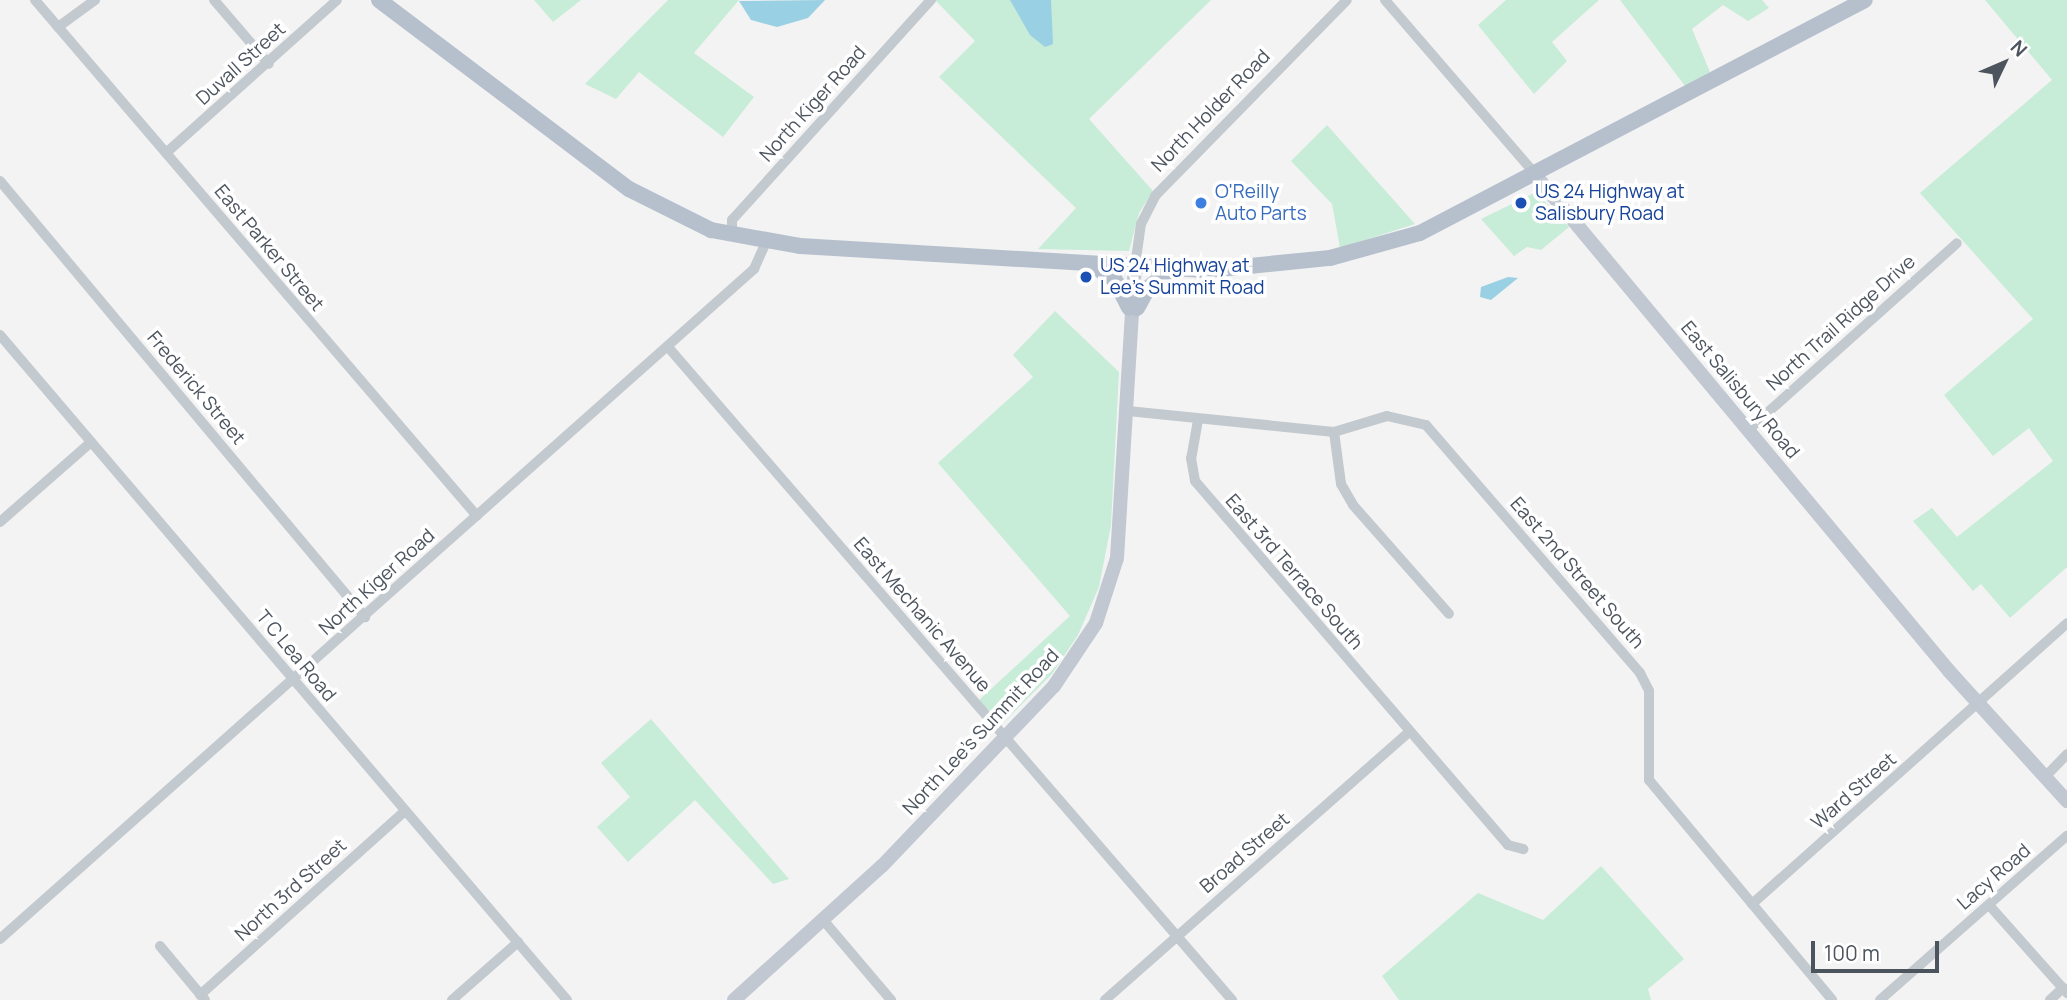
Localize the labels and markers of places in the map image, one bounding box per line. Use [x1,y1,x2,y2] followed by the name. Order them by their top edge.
[1215,181,1307,225] place label: O'Reilly Auto Parts
[1535,181,1685,225] place label: US 24 Highway at Salisbury Road
[1193,195,1209,211] marker: O'Reilly Auto Parts
[1513,195,1529,211] marker: US 24 Highway at Salisbury Road
[1100,255,1264,299] place label: US 24 Highway at Lee's Summit Road
[1078,269,1094,285] marker: US 24 Highway at Lee's Summit Road

